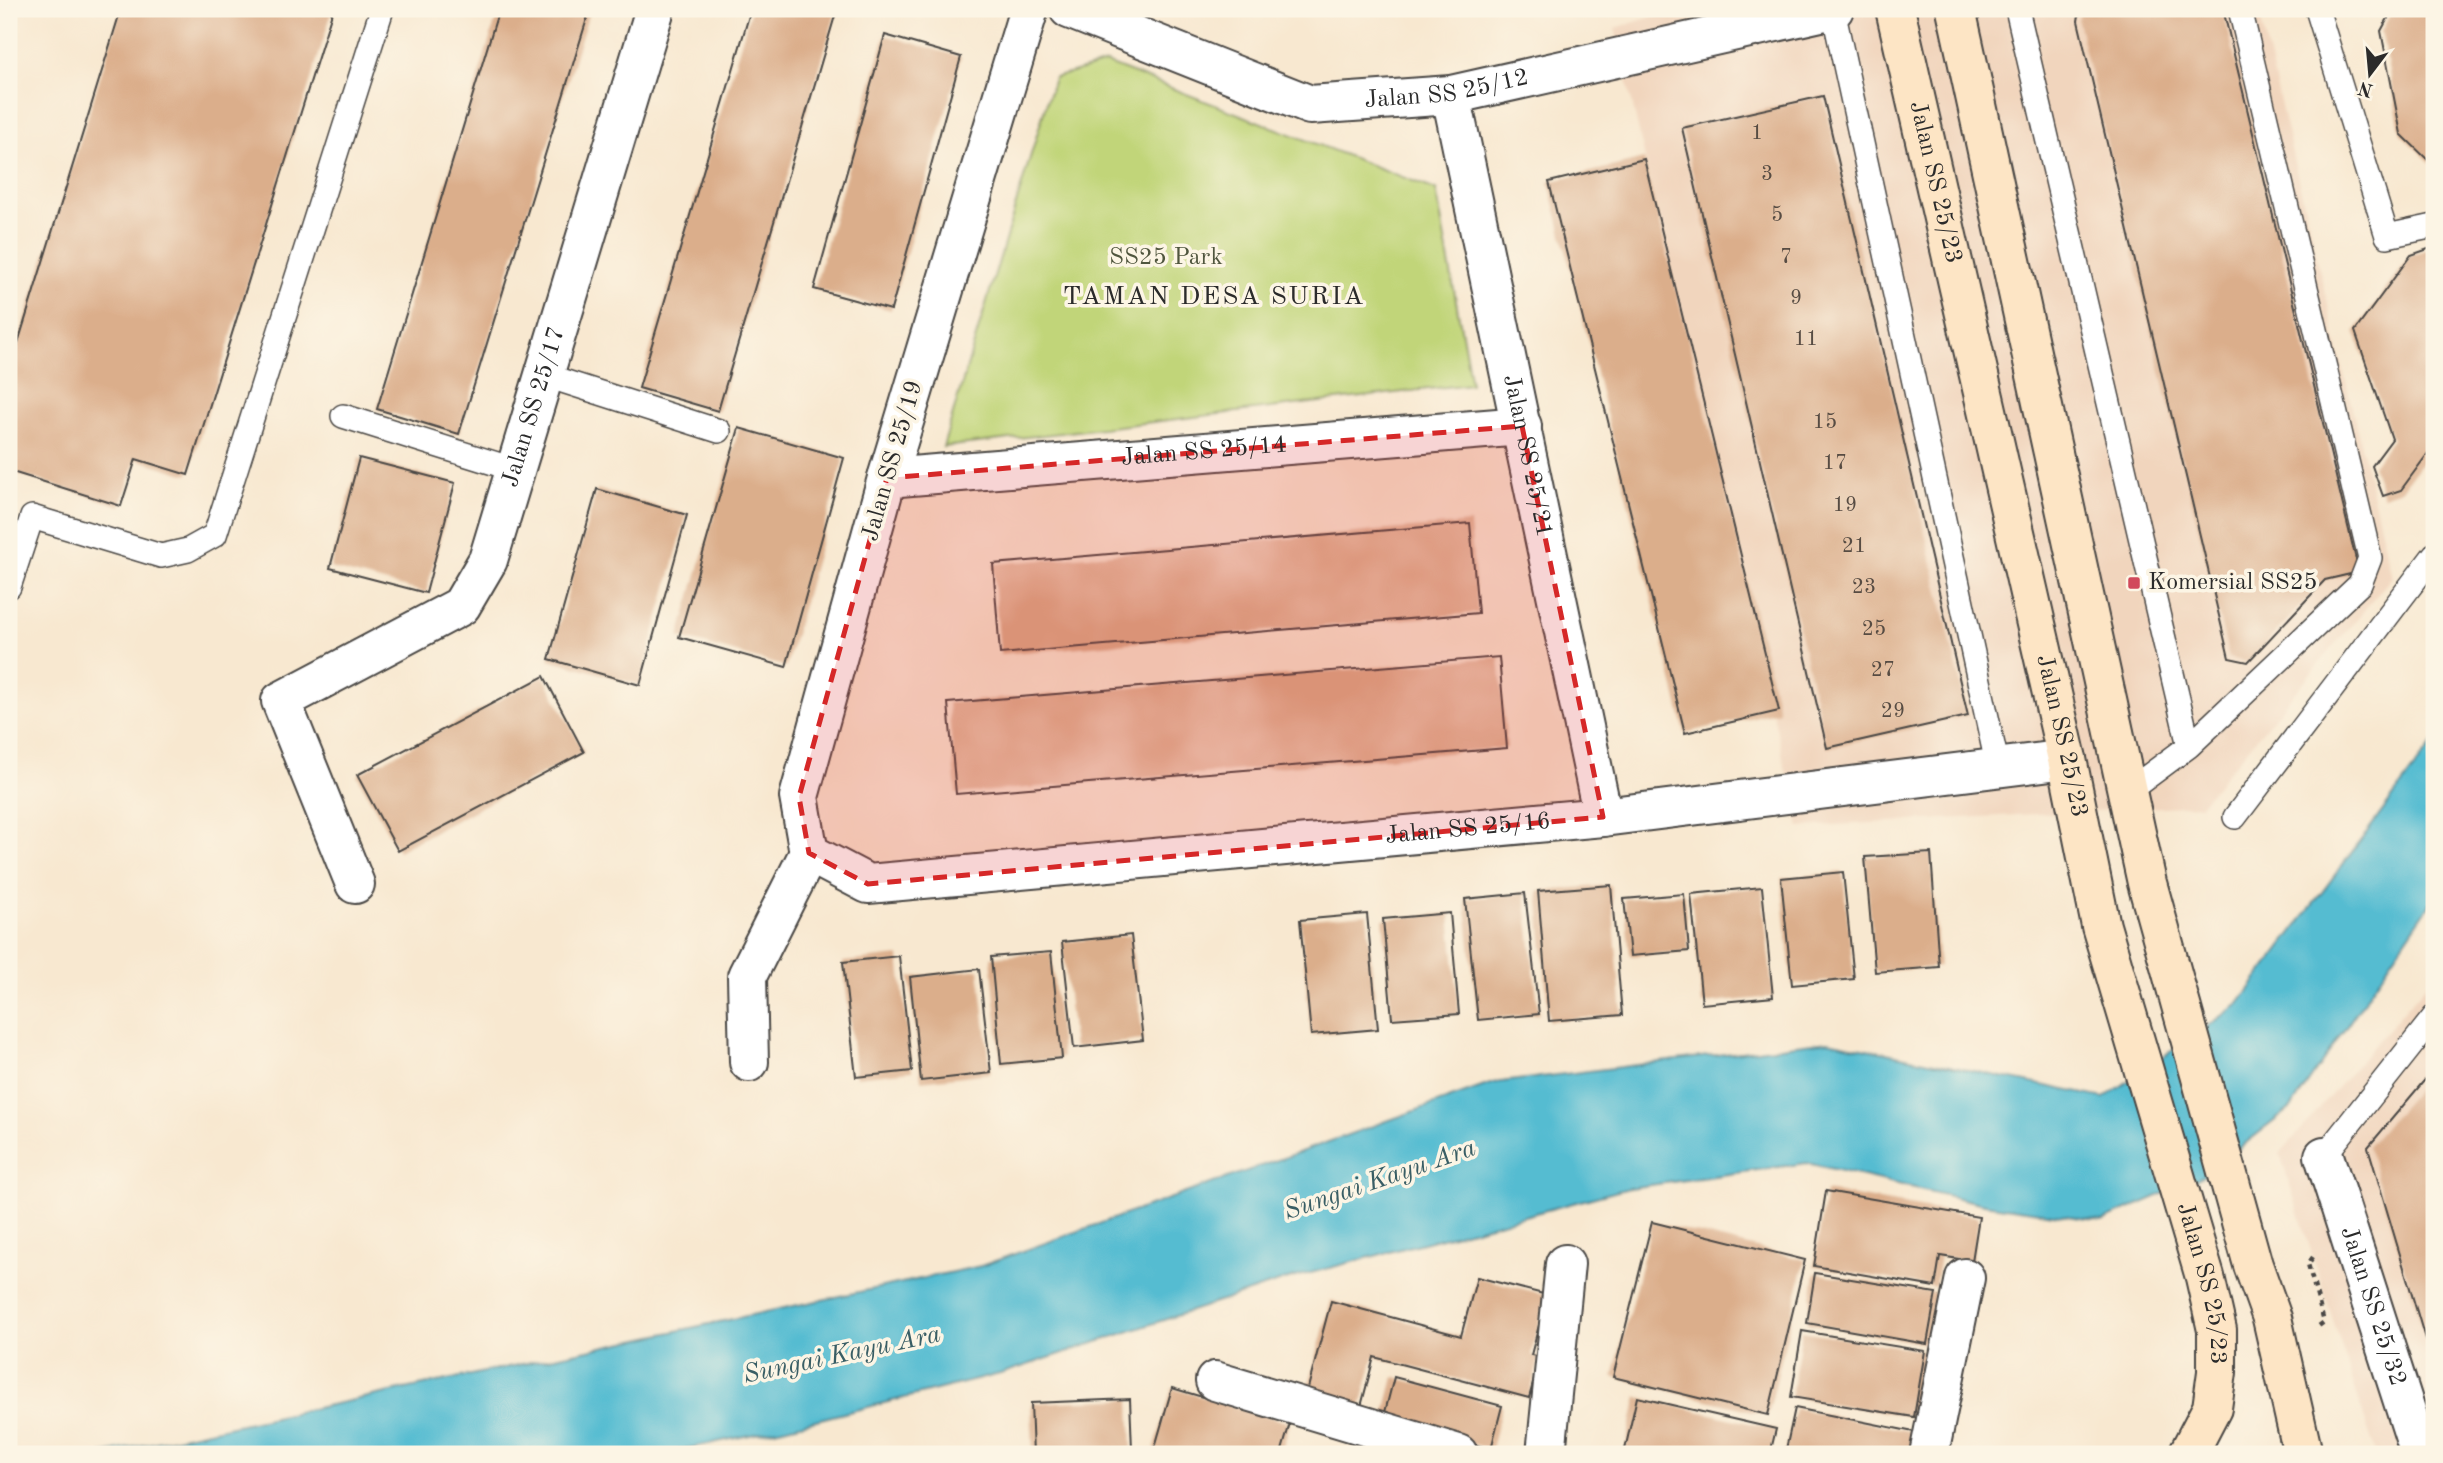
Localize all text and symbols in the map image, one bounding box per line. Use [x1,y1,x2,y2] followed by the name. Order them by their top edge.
[2334,38,2404,108] north arrow
[1364,66,1531,113] street label: Jalan SS 25/12
[2356,77,2376,99] text: N
[1905,99,1965,266] street label: Jalan SS 25/23
[1751,123,1763,144] house number: 1
[1761,164,1773,185] house number: 3
[1771,205,1783,226] house number: 5
[1109,246,1223,270] park label: SS25 Park
[1780,247,1792,268] house number: 7
[1063,284,1365,310] district label: TAMAN DESA SURIA
[1790,288,1802,309] house number: 9
[499,324,570,490] street label: Jalan SS 25/17
[1794,329,1818,350] house number: 11
[1498,372,1556,540] street label: Jalan SS 25/21
[859,378,927,544] street label: Jalan SS 25/19
[1813,412,1837,433] house number: 15
[1120,433,1288,471] street label: Jalan SS 25/14
[1823,453,1847,474] house number: 17
[1833,495,1857,516] house number: 19
[1842,536,1866,557] house number: 21
[2148,571,2318,595] place label: Komersial SS25
[2126,575,2142,591] marker: Komersial SS25
[1852,577,1876,598] house number: 23
[1862,619,1886,640] house number: 25
[2032,653,2091,820] street label: Jalan SS 25/23
[1871,660,1895,681] house number: 27
[1881,701,1905,722] house number: 29
[1384,810,1552,849] street label: Jalan SS 25/16
[1281,1135,1479,1225] water label: Sungai Kayu Ara
[2172,1200,2229,1365] street label: Jalan SS 25/23
[2336,1224,2409,1389] street label: Jalan SS 25/32
[741,1321,943,1389] water label: Sungai Kayu Ara

